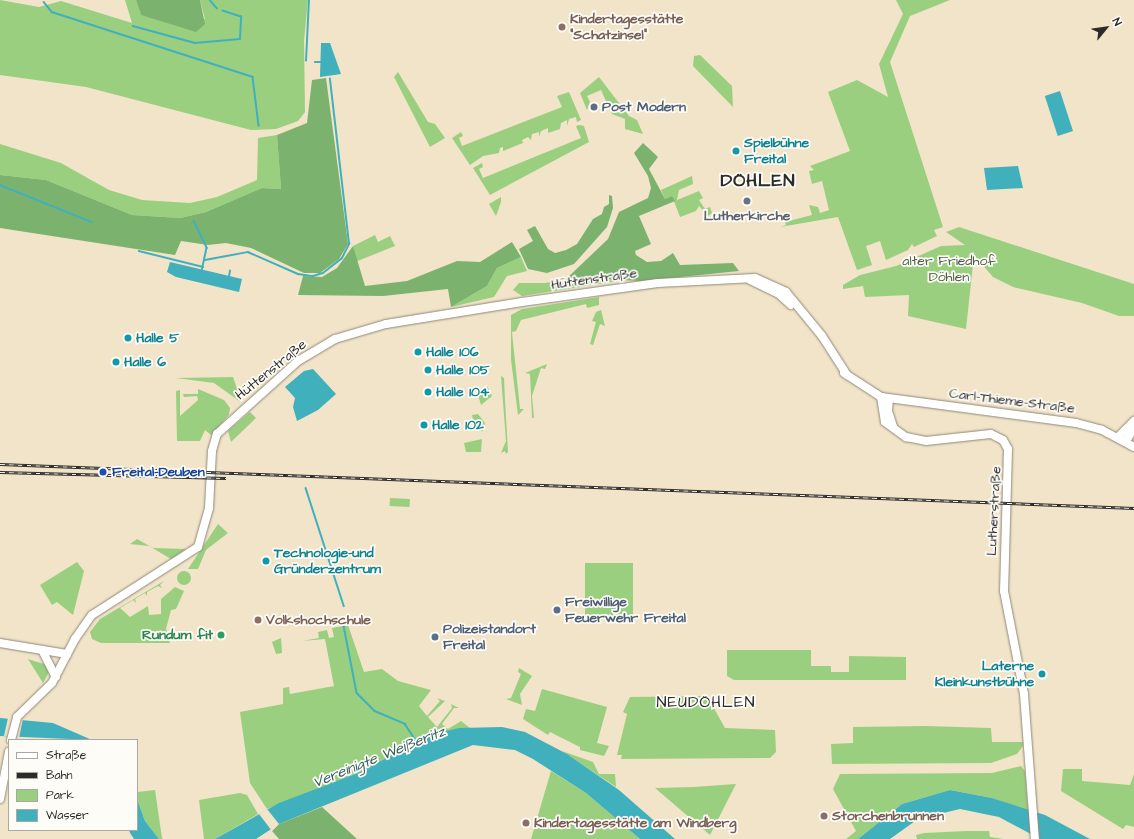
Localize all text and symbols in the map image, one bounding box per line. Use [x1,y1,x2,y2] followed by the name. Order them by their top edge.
[1086,8,1126,48] north arrow
[570,11,683,44] place label: Kindertagesstätte "Schatzinsel"
[1109,15,1125,29] text: N
[557,22,567,32] marker: Kindertagesstätte "Schatzinsel"
[602,99,686,115] place label: Post Modern
[589,102,599,112] marker: Post Modern
[744,135,809,168] place label: Spielbühne Freital
[731,146,741,156] marker: Spielbühne Freital
[720,170,796,192] district label: DÖHLEN
[742,196,752,206] marker: Lutherkirche
[704,208,790,224] place label: Lutherkirche
[902,253,996,286] park label: alter Friedhof Döhlen
[550,265,638,293] street label: Hüttenstraße
[136,330,179,346] place label: Halle 5
[123,333,133,343] marker: Halle 5
[232,336,310,404] street label: Hüttenstraße
[426,344,479,360] place label: Halle 106
[413,347,423,357] marker: Halle 106
[124,354,166,370] place label: Halle 6
[111,357,121,367] marker: Halle 6
[436,362,490,378] place label: Halle 105
[423,365,433,375] marker: Halle 105
[436,384,489,400] place label: Halle 104
[948,385,1076,417] street label: Carl-Thieme-Straße
[423,387,433,397] marker: Halle 104
[432,417,484,433] place label: Halle 102
[419,420,429,430] marker: Halle 102
[112,464,205,480] place label: Freital-Deuben
[97,466,109,478] marker: Freital-Deuben
[983,466,1005,556] street label: Lutherstraße
[274,545,381,578] place label: Technologie-und Gründerzentrum
[261,556,271,566] marker: Technologie-und Gründerzentrum
[565,594,686,626] place label: Freiwillige Feuerwehr Freital
[552,605,562,615] marker: Freiwillige Feuerwehr Freital
[266,612,371,628] place label: Volkshochschule
[253,615,263,625] marker: Volkshochschule
[443,621,536,654] place label: Polizeistandort Freital
[142,627,213,643] place label: Rundum fit
[216,630,226,640] marker: Rundum fit
[430,632,440,642] marker: Polizeistandort Freital
[935,658,1034,690] place label: Laterne Kleinkunstbühne
[1037,669,1047,679] marker: Laterne Kleinkunstbühne
[657,692,755,712] district label: NEUDÖHLEN
[310,722,448,792] water label: Vereinigte Weißeritz
[8,739,138,831] legend
[46,747,86,764] text: Straße
[46,767,73,784] text: Bahn
[46,787,74,804] text: Park
[46,807,89,824] text: Wasser
[832,808,944,824] place label: Storchenbrunnen
[819,811,829,821] marker: Storchenbrunnen
[534,815,736,831] place label: Kindertagesstätte am Windberg
[521,818,531,828] marker: Kindertagesstätte am Windberg

